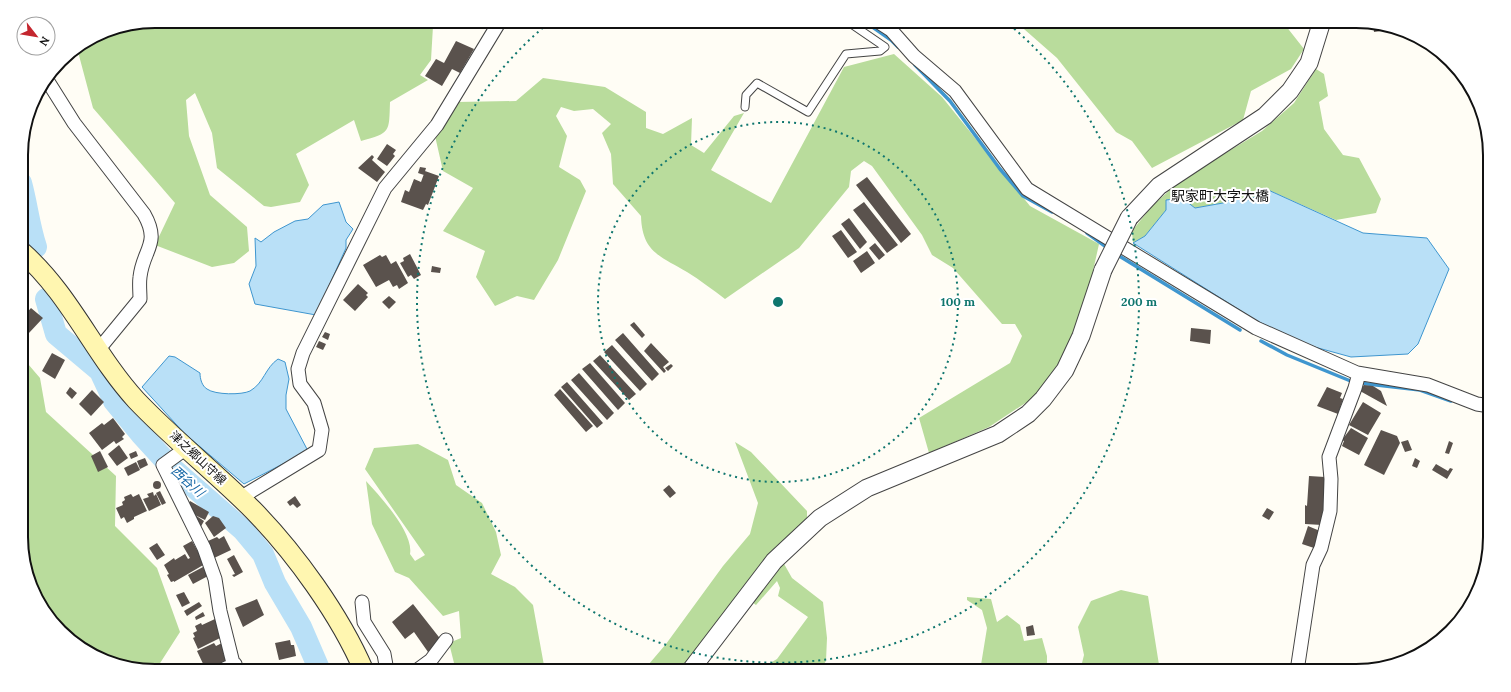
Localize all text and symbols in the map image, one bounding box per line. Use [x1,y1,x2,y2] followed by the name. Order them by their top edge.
[16,16,56,56] north arrow
[36,34,53,49] text: N
[1171,187,1269,205] district label: 駅家町大字大橋
[941,294,975,309] text: 100 m
[1121,294,1157,309] text: 200 m
[771,295,785,309] centre of rings
[167,428,230,488] street label: 津之郷山守線
[167,462,209,502] water label: 西谷川

